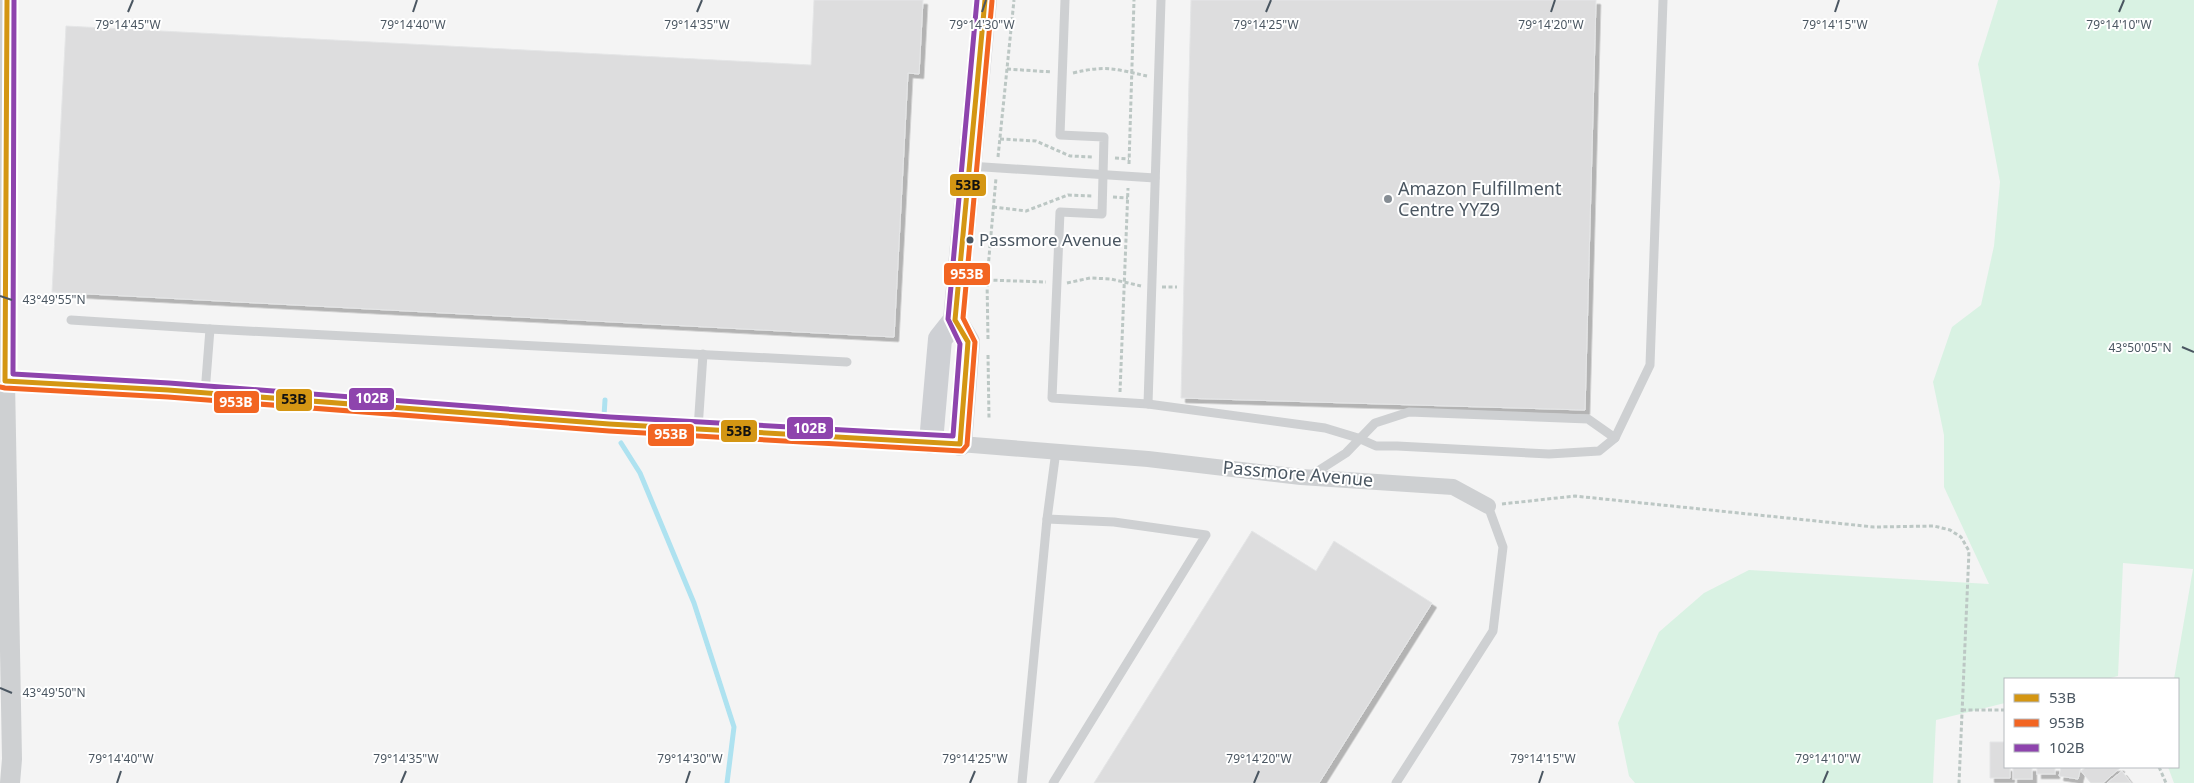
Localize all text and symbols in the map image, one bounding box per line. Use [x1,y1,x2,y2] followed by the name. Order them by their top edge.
[95,16,161,33] text: 79°14'45"W
[380,16,446,33] text: 79°14'40"W
[664,16,730,33] text: 79°14'35"W
[949,16,1015,33] text: 79°14'30"W
[1233,16,1299,33] text: 79°14'25"W
[1518,16,1584,33] text: 79°14'20"W
[1802,16,1868,33] text: 79°14'15"W
[2086,16,2152,33] text: 79°14'10"W
[949,173,987,197] line badge: 53B
[955,175,981,194] text: 53B
[1398,176,1562,221] place label: Amazon Fulfillment Centre YYZ9
[1382,193,1394,205] marker: Amazon Fulfillment Centre YYZ9
[979,228,1122,251] place label: Passmore Avenue
[965,235,975,245] marker: Passmore Avenue
[943,262,991,286] line badge: 953B
[950,264,984,283] text: 953B
[22,291,86,308] text: 43°49'55"N
[2108,339,2172,356] text: 43°50'05"N
[348,387,395,411] line badge: 102B
[275,388,313,412] line badge: 53B
[355,388,389,407] text: 102B
[281,389,307,408] text: 53B
[213,390,260,414] line badge: 953B
[219,392,253,411] text: 953B
[786,416,834,440] line badge: 102B
[793,418,827,437] text: 102B
[720,419,758,443] line badge: 53B
[726,421,752,440] text: 53B
[647,423,695,447] line badge: 953B
[654,424,688,443] text: 953B
[1222,454,1374,492] street label: Passmore Avenue
[2004,678,2179,768] legend
[22,684,86,701] text: 43°49'50"N
[2049,687,2076,707] text: 53B
[2049,712,2085,732] text: 953B
[2049,737,2085,757] text: 102B
[88,750,154,767] text: 79°14'40"W
[373,750,439,767] text: 79°14'35"W
[657,750,723,767] text: 79°14'30"W
[942,750,1008,767] text: 79°14'25"W
[1226,750,1292,767] text: 79°14'20"W
[1510,750,1576,767] text: 79°14'15"W
[1795,750,1861,767] text: 79°14'10"W

